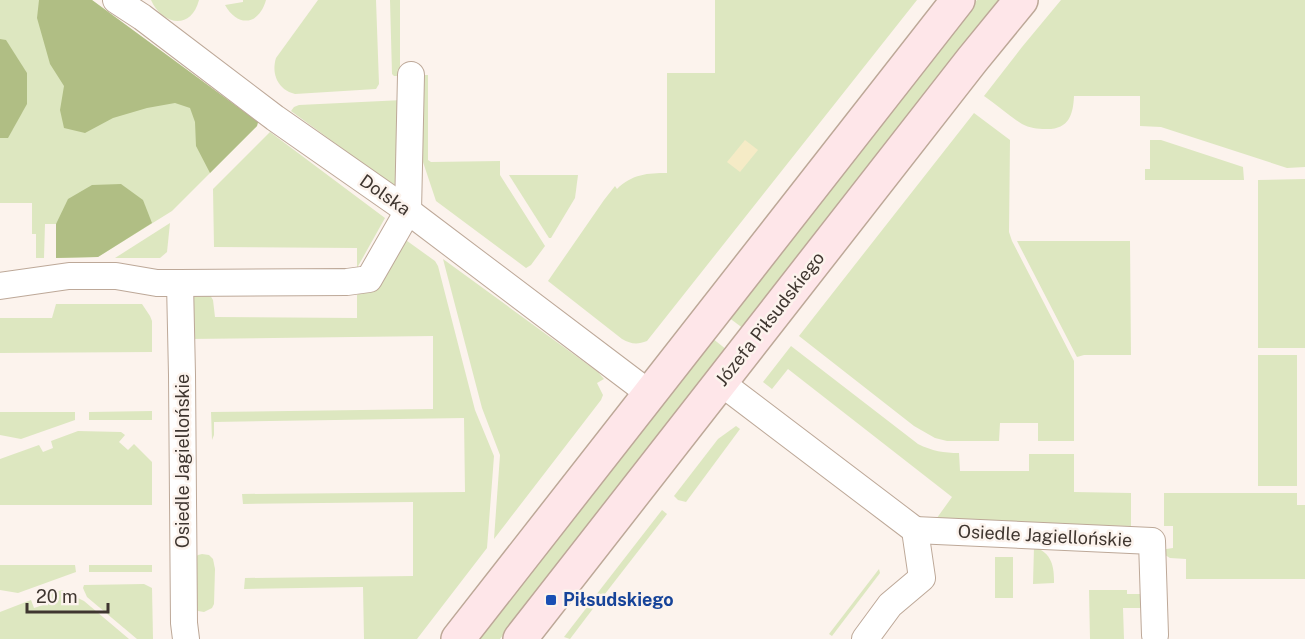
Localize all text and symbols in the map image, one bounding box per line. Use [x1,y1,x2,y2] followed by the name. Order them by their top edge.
[356,170,415,219] street label: Dolska
[711,248,828,390] street label: Józefa Piłsudskiego
[172,374,193,548] street label: Osiedle Jagiellońskie
[957,520,1133,551] street label: Osiedle Jagiellońskie
[27,576,108,614] scale bar
[36,586,78,607] text: 20 m
[563,589,674,610] place label: Piłsudskiego
[544,593,558,607] marker: Piłsudskiego

